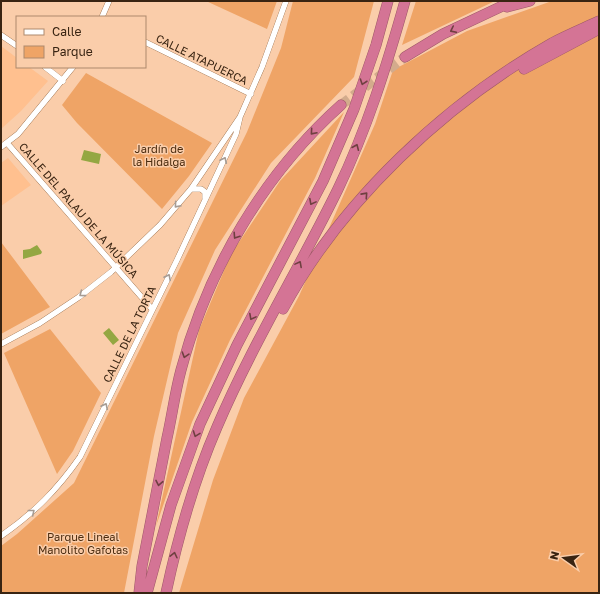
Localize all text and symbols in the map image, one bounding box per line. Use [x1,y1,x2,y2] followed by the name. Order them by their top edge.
[16,16,146,68] legend
[52,24,82,39] text: Calle
[449,25,457,33] one-way arrow
[154,31,251,87] street label: CALLE ATAPUERCA
[52,44,93,59] text: Parque
[359,79,368,86] one-way arrow
[311,127,318,134] one-way arrow
[17,140,142,281] street label: CALLE DEL PALAU DE LA MÚSICA
[132,142,186,168] park label: Jardín de la Hidalga
[351,144,359,151] one-way arrow
[219,156,227,164] one-way arrow
[360,192,367,200] one-way arrow
[309,198,317,205] one-way arrow
[175,201,182,208] one-way arrow
[233,232,241,239] one-way arrow
[294,261,302,268] one-way arrow
[163,274,171,281] one-way arrow
[100,283,158,384] street label: CALLE DE LA TORTA
[80,289,87,296] one-way arrow
[249,313,257,320] one-way arrow
[182,352,190,359] one-way arrow
[100,403,107,411] one-way arrow
[193,431,201,438] one-way arrow
[155,479,163,486] one-way arrow
[27,510,35,517] one-way arrow
[38,530,128,556] park label: Parque Lineal Manolito Gafotas
[544,538,584,578] north arrow
[546,550,561,561] text: N
[170,552,178,558] one-way arrow

